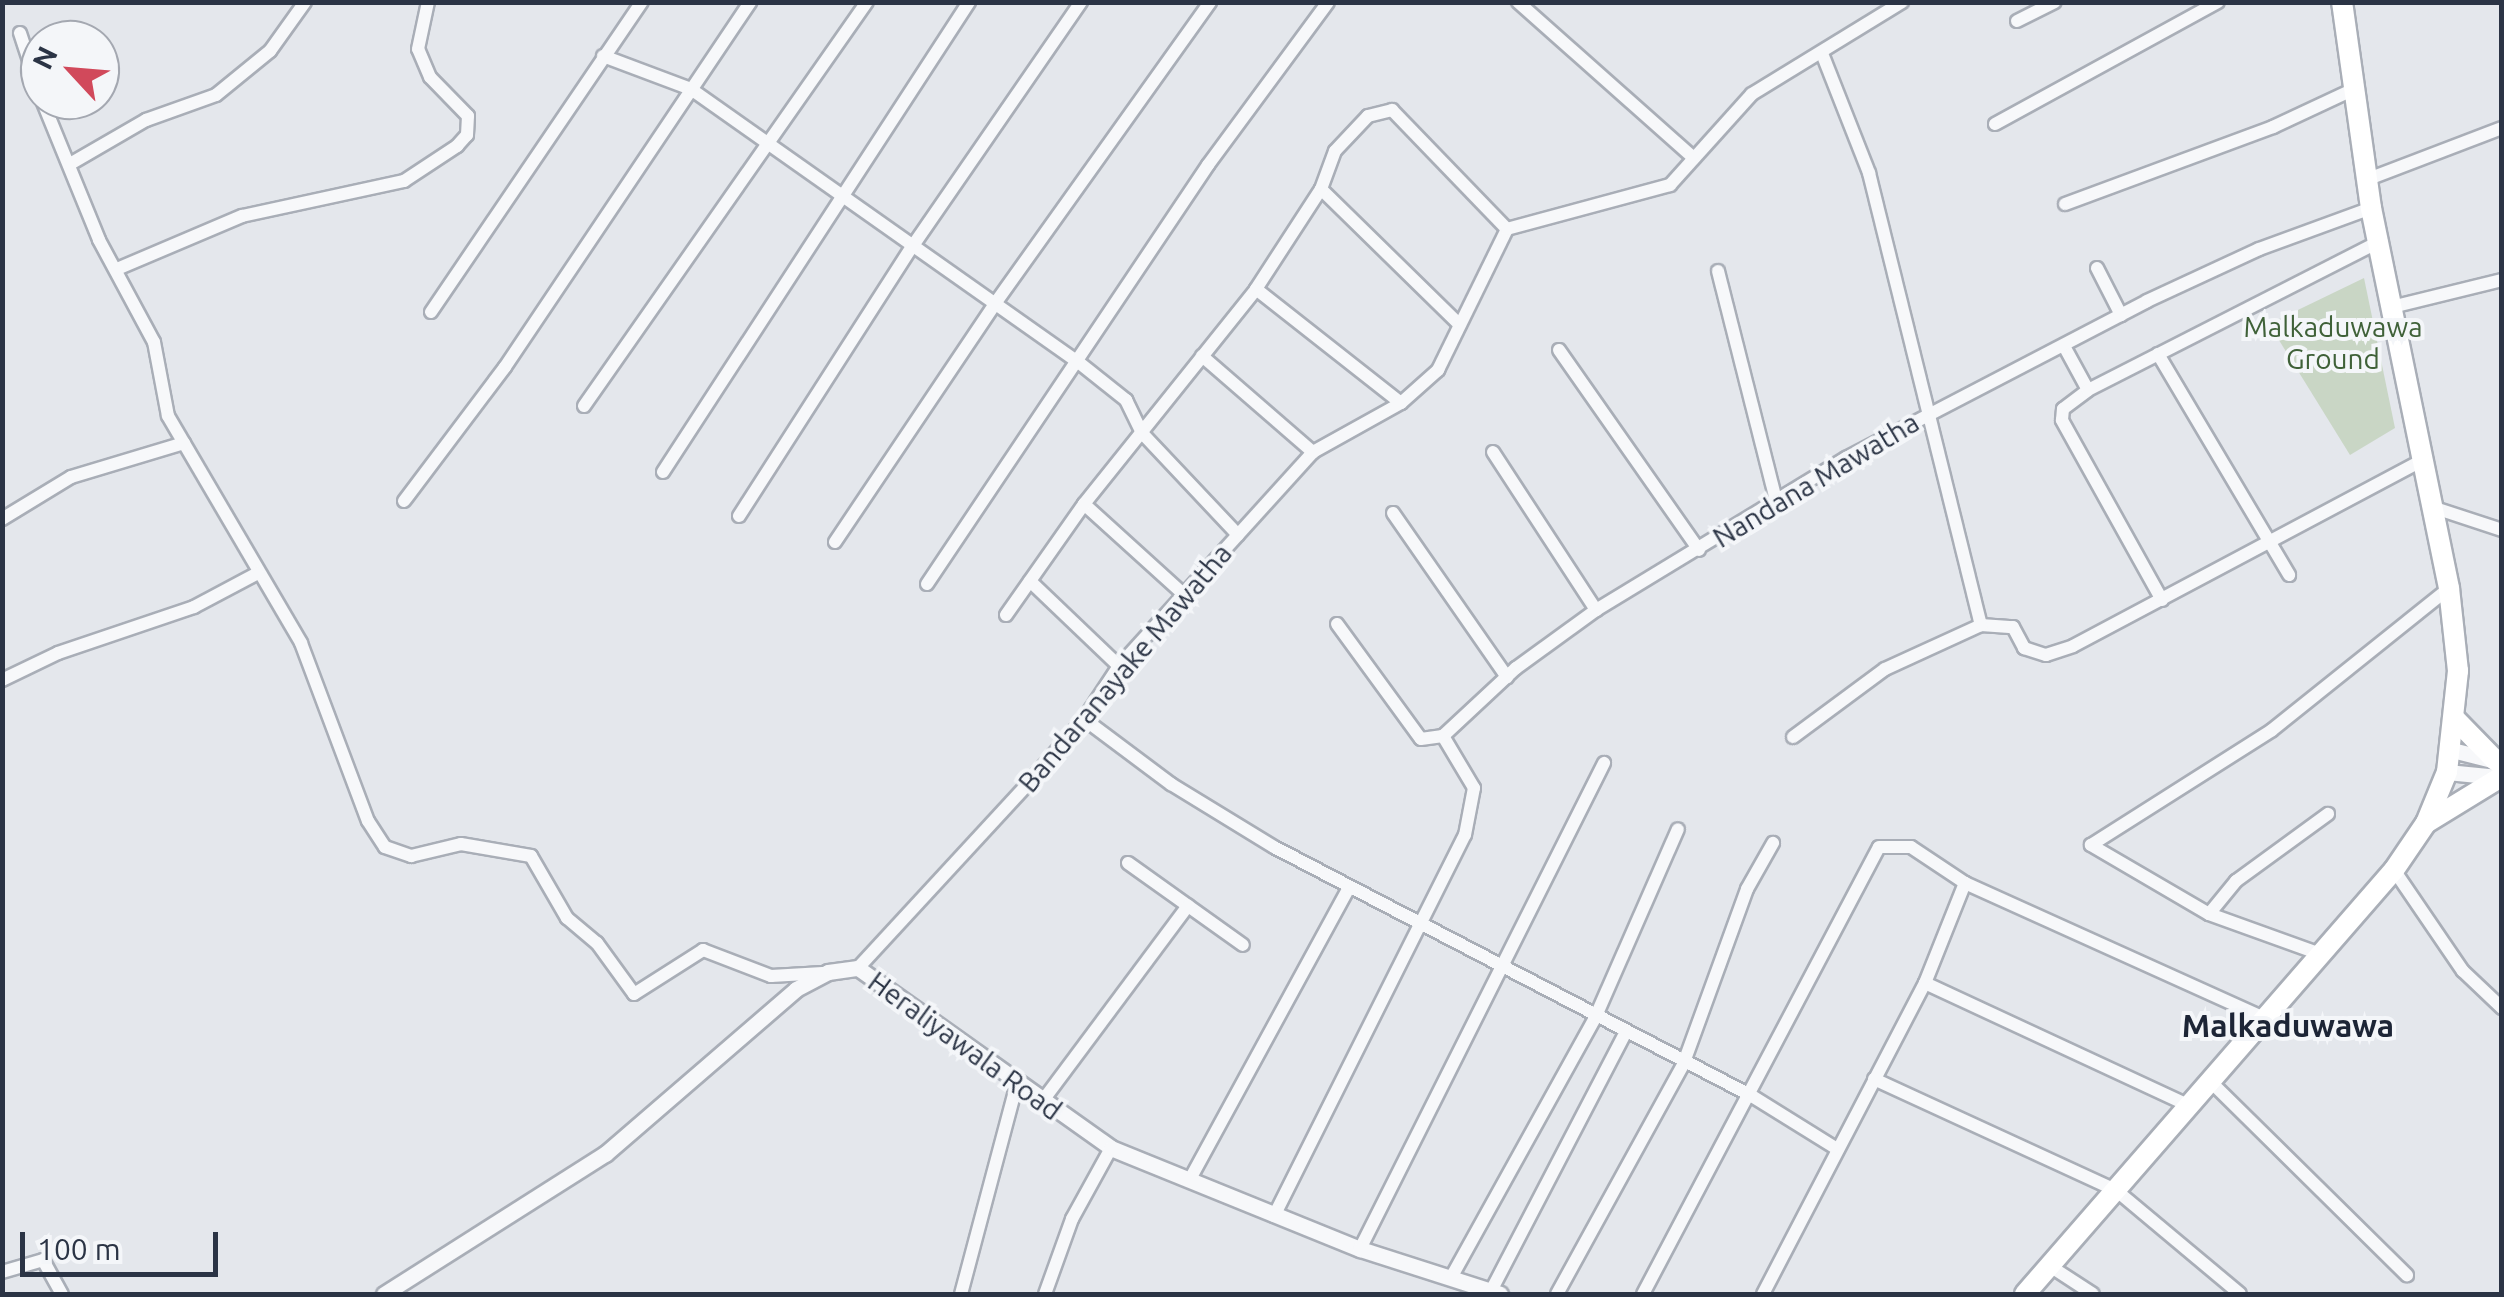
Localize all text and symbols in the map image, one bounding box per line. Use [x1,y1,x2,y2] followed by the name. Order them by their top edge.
[20,20,120,120] north arrow
[26,41,63,74] text: N
[2243,310,2423,376] park label: Malkaduwawa Ground
[1707,405,1925,555] street label: Nandana Mawatha
[1011,537,1239,799] street label: Bandaranayake Mawatha
[862,965,1068,1127] street label: Heraliyawala Road
[2182,1006,2394,1044] district label: Malkaduwawa
[25,1212,222,1274] scale bar
[37,1232,121,1266] text: 100 m

